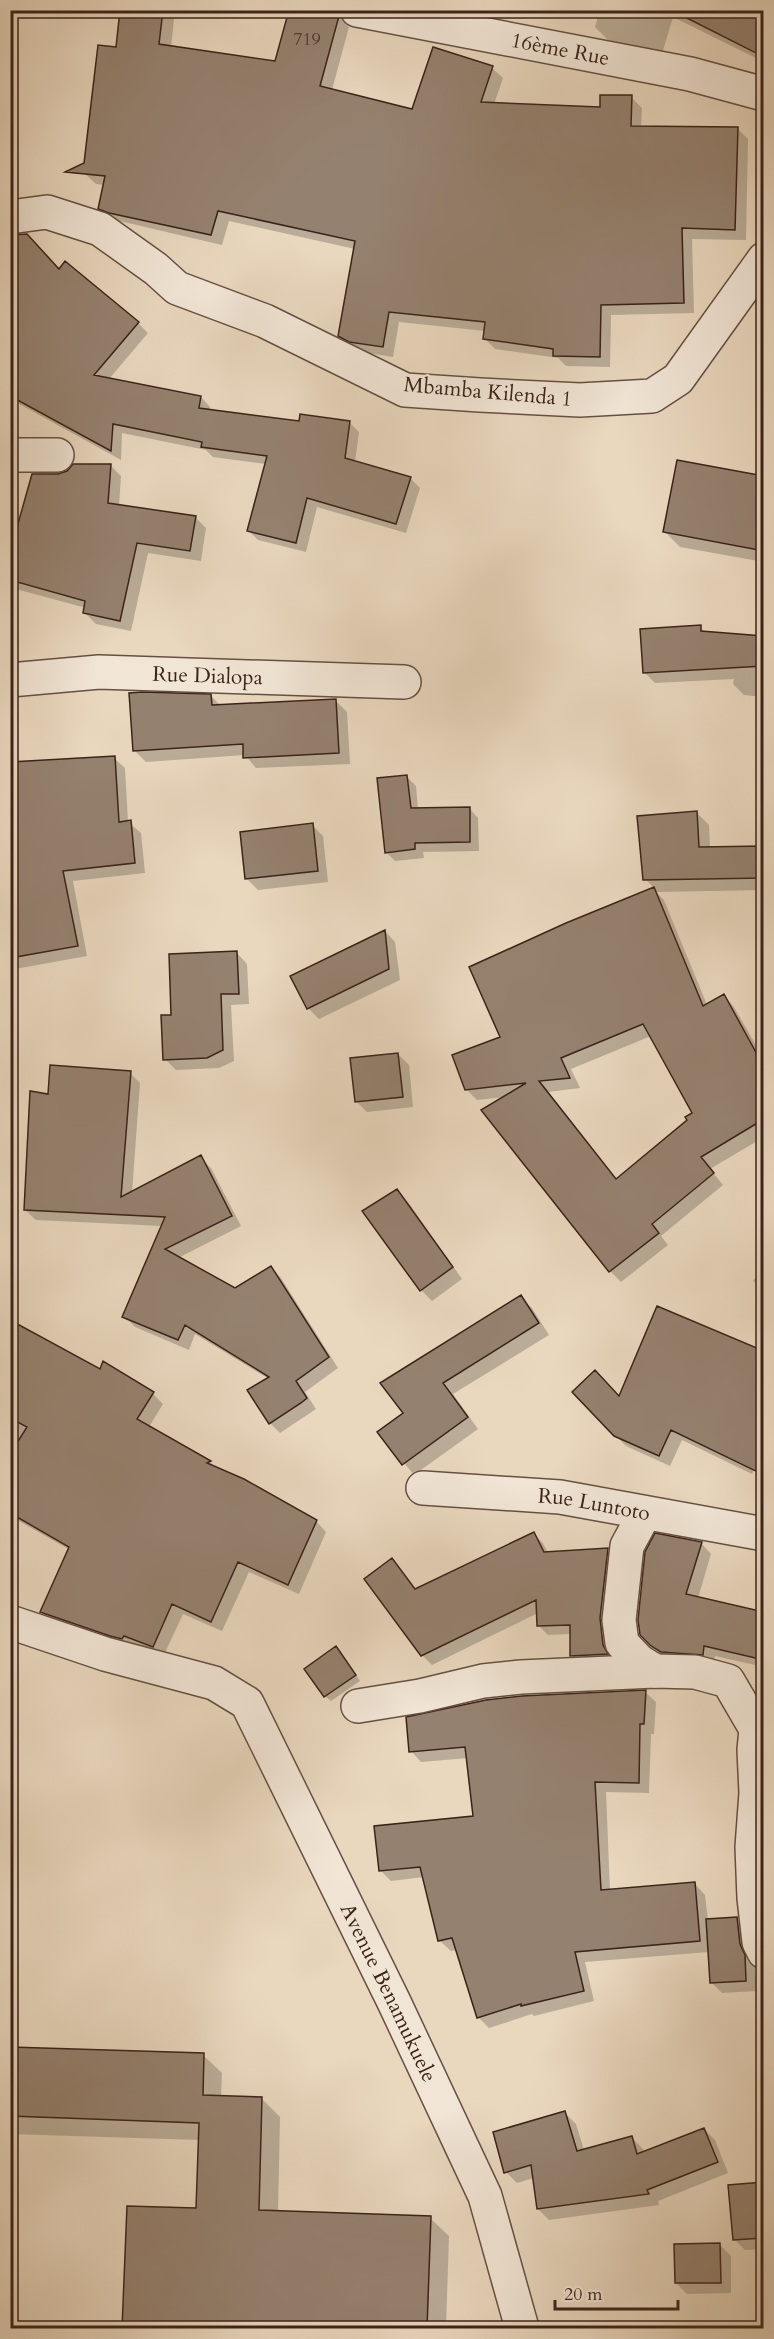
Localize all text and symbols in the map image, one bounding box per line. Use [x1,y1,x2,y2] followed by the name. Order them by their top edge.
[509,25,612,73] street label: 16ème Rue
[293,27,321,52] house number: 719
[403,370,573,414] street label: Mbamba Kilenda 1
[152,659,263,692] street label: Rue Dialopa
[537,1481,653,1528] street label: Rue Luntoto
[333,1898,444,2087] street label: Avenue Benamukuele
[555,2273,678,2311] scale bar
[564,2282,603,2307] text: 20 m

